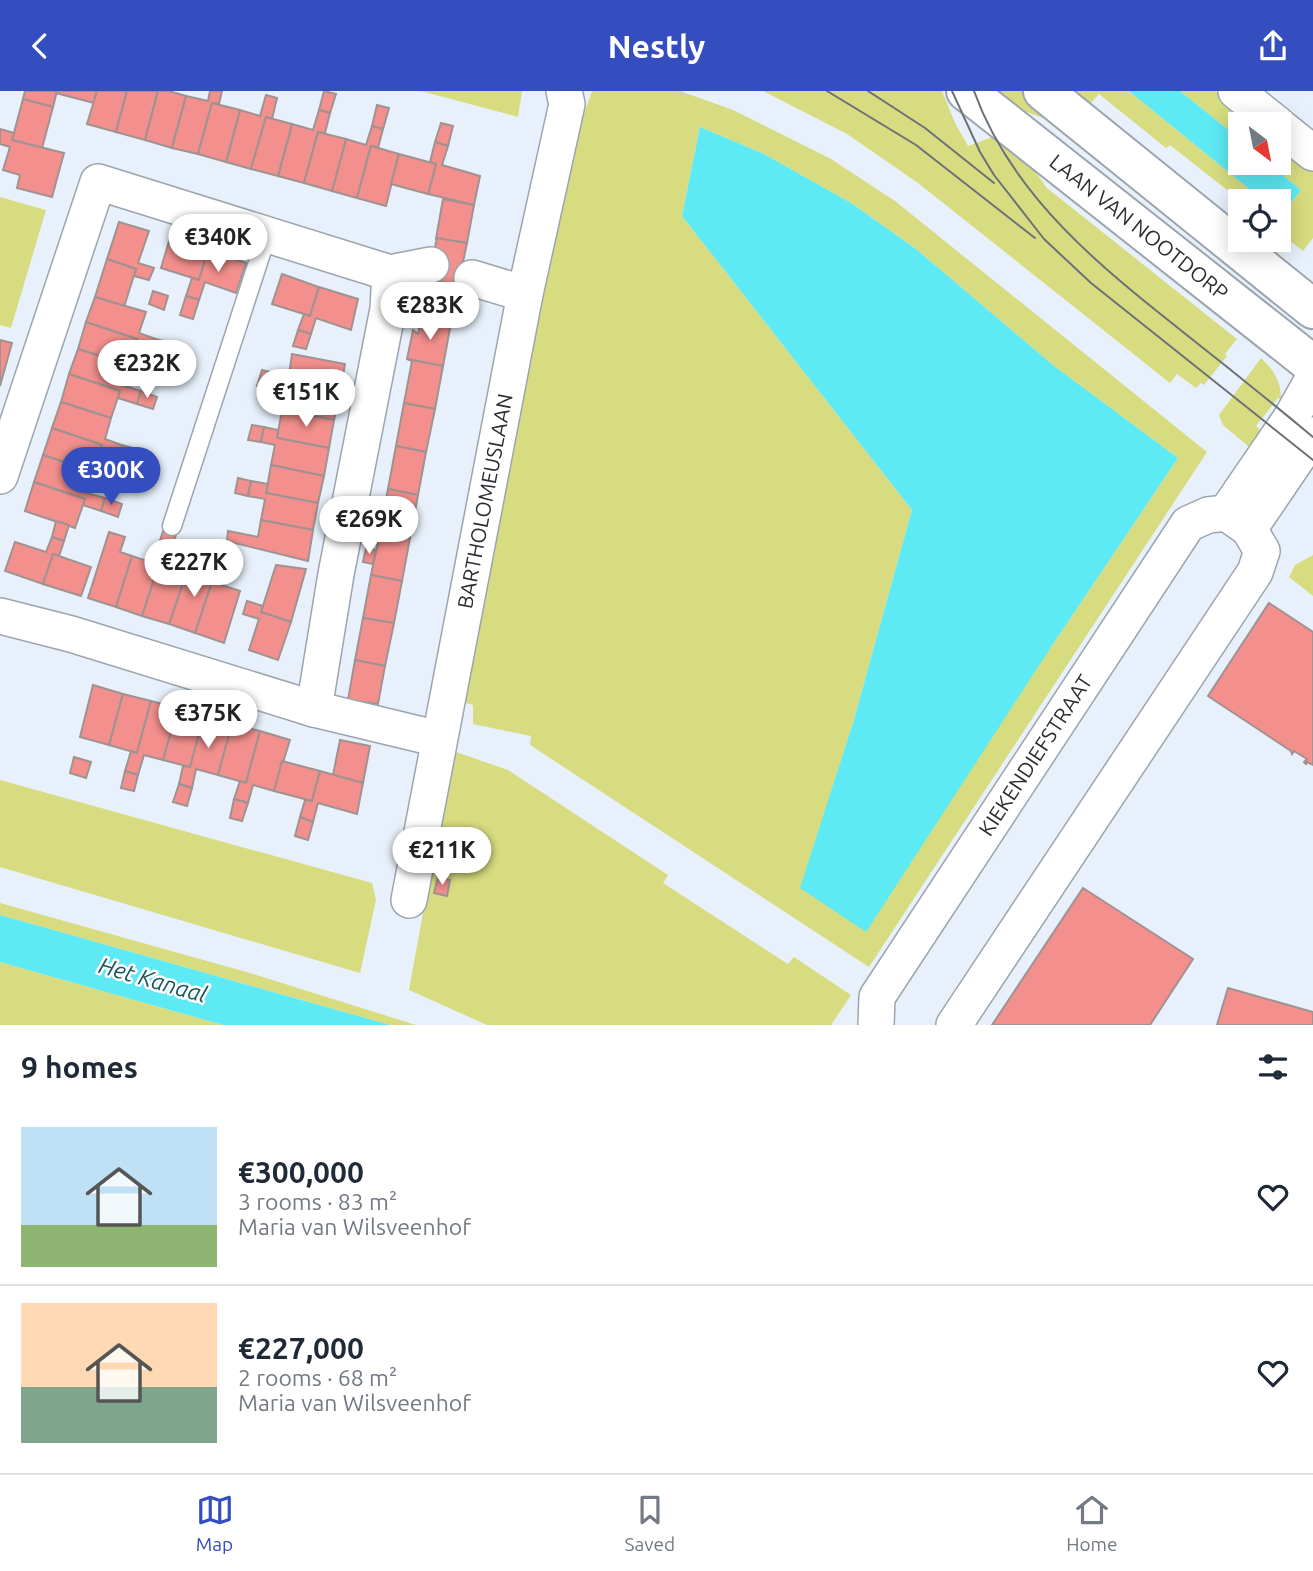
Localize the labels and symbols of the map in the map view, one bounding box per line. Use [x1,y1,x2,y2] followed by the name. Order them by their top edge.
[1228,112,1292,175] north arrow
[1045,149,1233,304] street label: LAAN VAN NOOTDORP
[169,215,267,274] pin: €340K
[381,282,479,342] pin: €283K
[98,341,196,400] pin: €232K
[257,369,355,429] pin: €151K
[452,391,517,611] street label: BARTHOLOMEUSLAAN
[62,447,160,507] pin: €300K
[320,497,418,556] pin: €269K
[145,539,243,599] pin: €227K
[973,670,1097,840] street label: KIEKENDIEFSTRAAT
[159,691,257,750] pin: €375K
[393,827,491,887] pin: €211K
[96,952,211,1007] water label: Het Kanaal

